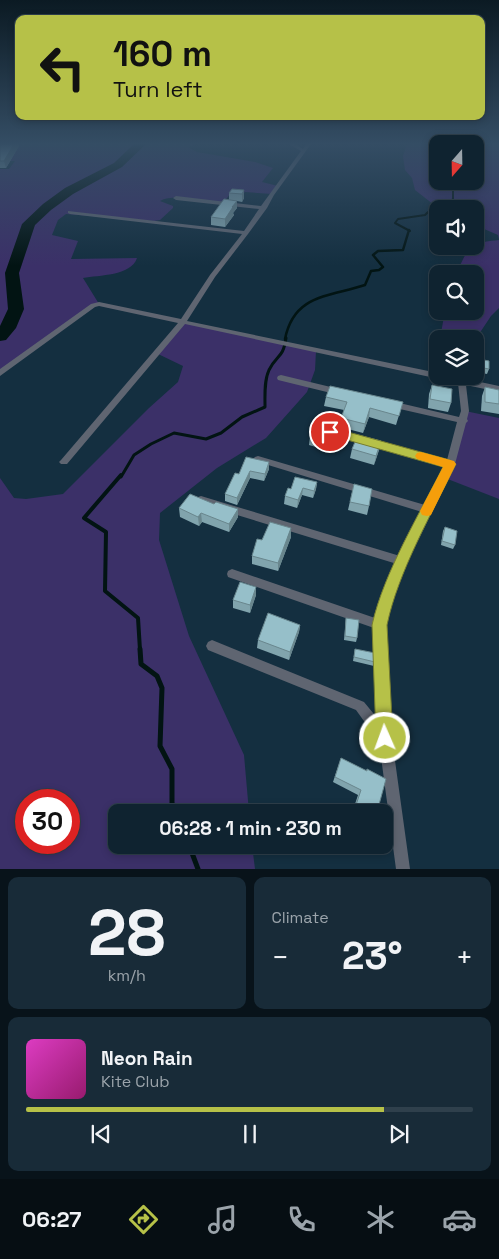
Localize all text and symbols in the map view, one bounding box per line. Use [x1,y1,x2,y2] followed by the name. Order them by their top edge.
[113,32,212,76] text: 160 m
[30,35,95,100] icon: left
[113,75,203,103] text: Turn left
[429,135,484,190] north arrow
[429,135,484,385] map controls
[429,200,484,255] button: sound
[429,265,484,320] button: search
[429,330,484,385] button: layers
[309,411,351,453] pin
[316,418,344,446] icon: arrive
[358,711,410,763] position arrow
[15,789,80,854] speed limit sign: 30
[159,816,342,841] text: 06:28 · 1 min · 230 m
[88,891,166,974] text: 28
[272,907,329,928] text: Climate
[342,932,403,980] text: 23°
[272,939,289,975] text: −
[456,939,473,975] text: +
[108,965,146,986] text: km/h
[101,1046,193,1071] text: Neon Rain
[101,1071,170,1092] text: Kite Club
[87,1120,115,1148] icon: previous
[236,1120,264,1148] icon: pause
[385,1120,413,1148] icon: next
[126,1202,161,1237] icon: directions
[205,1202,240,1237] icon: music
[284,1202,319,1237] icon: phone
[363,1202,398,1237] icon: climate
[442,1202,477,1237] icon: car
[22,1205,81,1233] text: 06:27

